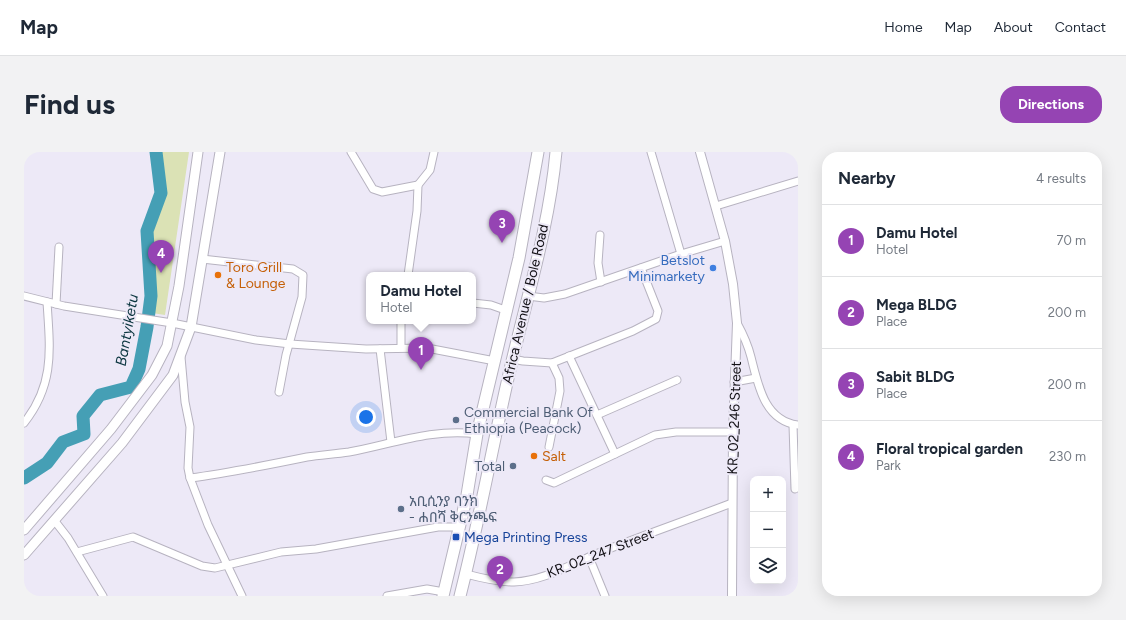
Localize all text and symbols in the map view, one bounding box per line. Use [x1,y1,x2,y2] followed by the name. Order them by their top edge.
[20,16,58,39] text: Map
[884,19,923,36] text: Home
[945,19,972,36] text: Map
[994,19,1033,36] text: About
[1055,19,1106,36] text: Contact
[1000,86,1102,123] button: Directions
[24,87,115,121] text: Find us
[838,168,896,188] text: Nearby
[1036,171,1086,186] text: 4 results
[489,210,515,243] pin: 3
[499,222,552,386] street label: Africa Avenue / Bole Road
[876,224,958,242] text: Damu Hotel
[848,233,854,248] text: 1
[1056,233,1086,248] text: 70 m
[148,240,174,273] pin: 4
[876,242,908,257] text: Hotel
[628,252,706,285] place label: Betslot Minimarkety
[226,259,286,292] place label: Toro Grill & Lounge
[708,263,718,273] marker: Betslot Minimarkety
[213,270,223,280] marker: Toro Grill & Lounge
[366,272,476,324] popup
[380,282,462,300] text: Damu Hotel
[112,292,142,368] water label: Bantyiketu
[876,296,957,314] text: Mega BLDG
[380,300,412,315] text: Hotel
[847,305,855,320] text: 2
[1048,305,1086,320] text: 200 m
[876,314,907,329] text: Place
[408,337,434,370] pin: 1
[724,361,745,475] street label: KR_02_246 Street
[876,368,954,386] text: Sabit BLDG
[847,377,855,392] text: 3
[1048,377,1086,392] text: 200 m
[876,386,907,401] text: Place
[464,404,594,437] place label: Commercial Bank Of Ethiopia (Peacock)
[356,407,376,427] your location
[451,415,461,425] marker: Commercial Bank Of Ethiopia (Peacock)
[876,440,1023,458] text: Floral tropical garden
[542,448,566,465] place label: Salt
[847,449,855,464] text: 4
[1049,449,1086,464] text: 230 m
[529,451,539,461] marker: Salt
[475,458,505,475] place label: Total
[876,458,901,473] text: Park
[508,461,518,471] marker: Total
[750,476,786,584] map controls
[750,476,786,512] button: +
[409,493,497,526] place label: አቢሲንያ ባንክ - ሐበሻ ቅርንጫፍ
[396,504,406,514] marker: አቢሲንያ ባንክ - ሐበሻ ቅርንጫፍ
[750,512,786,548] button: −
[544,525,656,582] street label: KR_02_247 Street
[464,529,588,546] place label: Mega Printing Press
[451,532,461,542] marker: Mega Printing Press
[750,548,786,584] button: layers
[487,556,513,589] pin: 2

